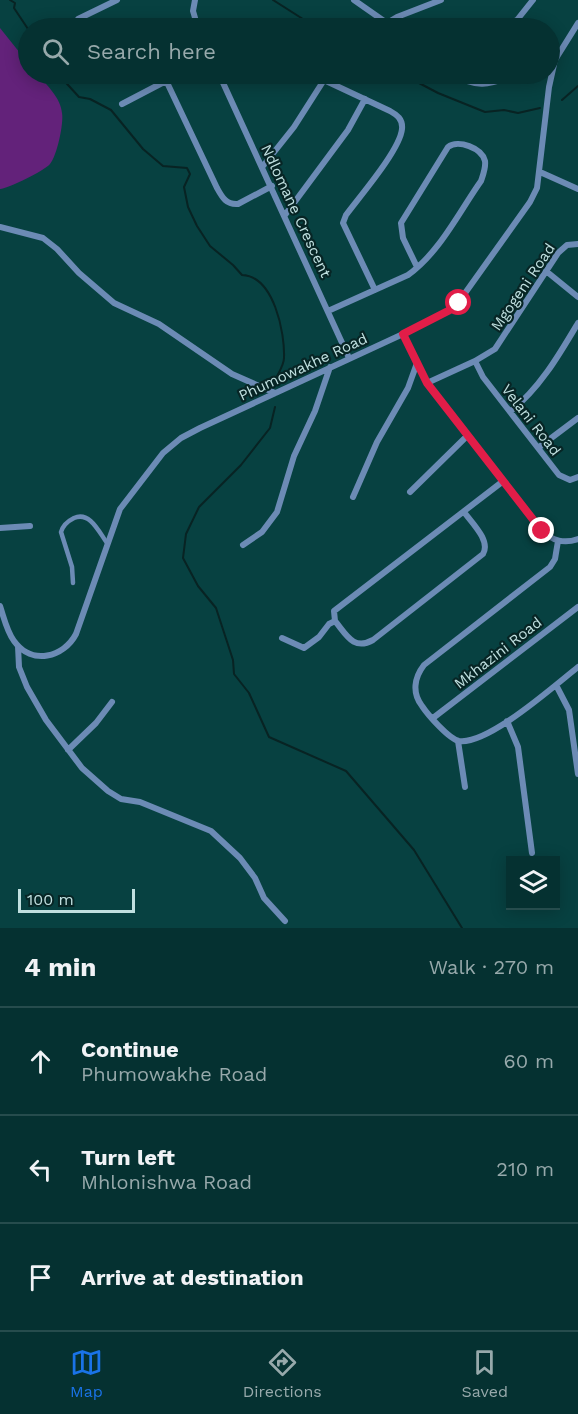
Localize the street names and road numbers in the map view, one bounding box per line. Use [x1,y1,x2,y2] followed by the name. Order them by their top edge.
[257,141,335,281] street label: Ndlomane Crescent
[487,240,559,334] street label: Mgogeni Road
[236,329,370,405] street label: Phumowakhe Road
[498,381,564,459] street label: Velani Road
[451,613,545,693] street label: Mkhazini Road

